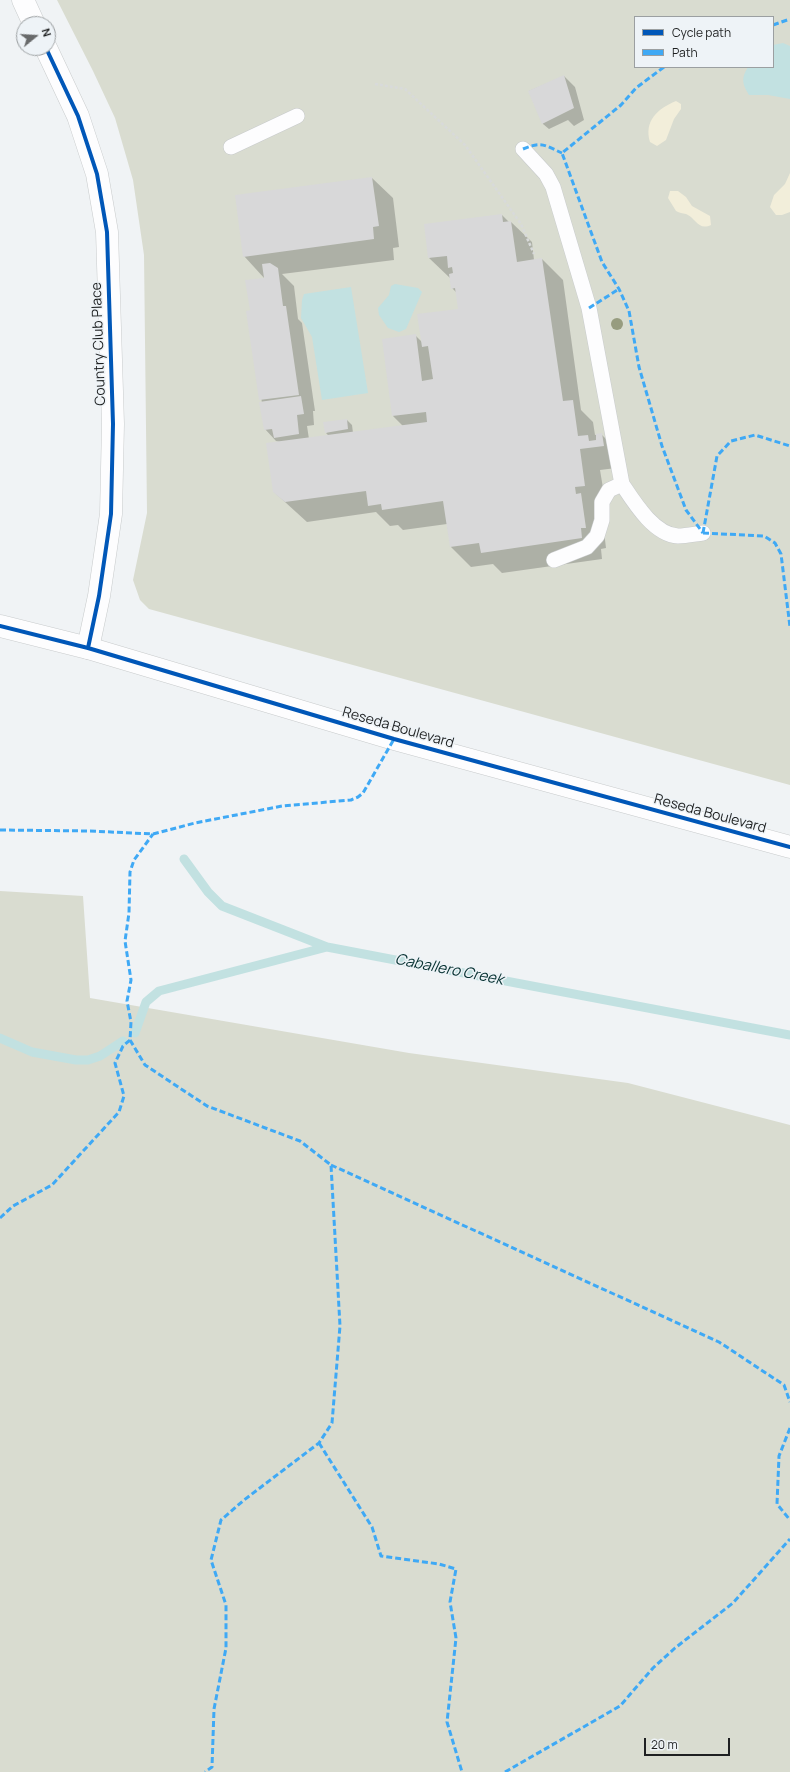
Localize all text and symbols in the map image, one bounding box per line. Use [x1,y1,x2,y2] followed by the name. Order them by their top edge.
[16,16,56,56] north arrow
[634,16,774,68] legend
[672,24,731,41] text: Cycle path
[39,26,55,39] text: N
[672,44,698,61] text: Path
[88,282,110,406] street label: Country Club Place
[340,704,456,752] street label: Reseda Boulevard
[652,791,768,837] street label: Reseda Boulevard
[393,951,505,989] water label: Caballero Creek
[646,1730,732,1756] scale bar
[651,1736,678,1753] text: 20 m

